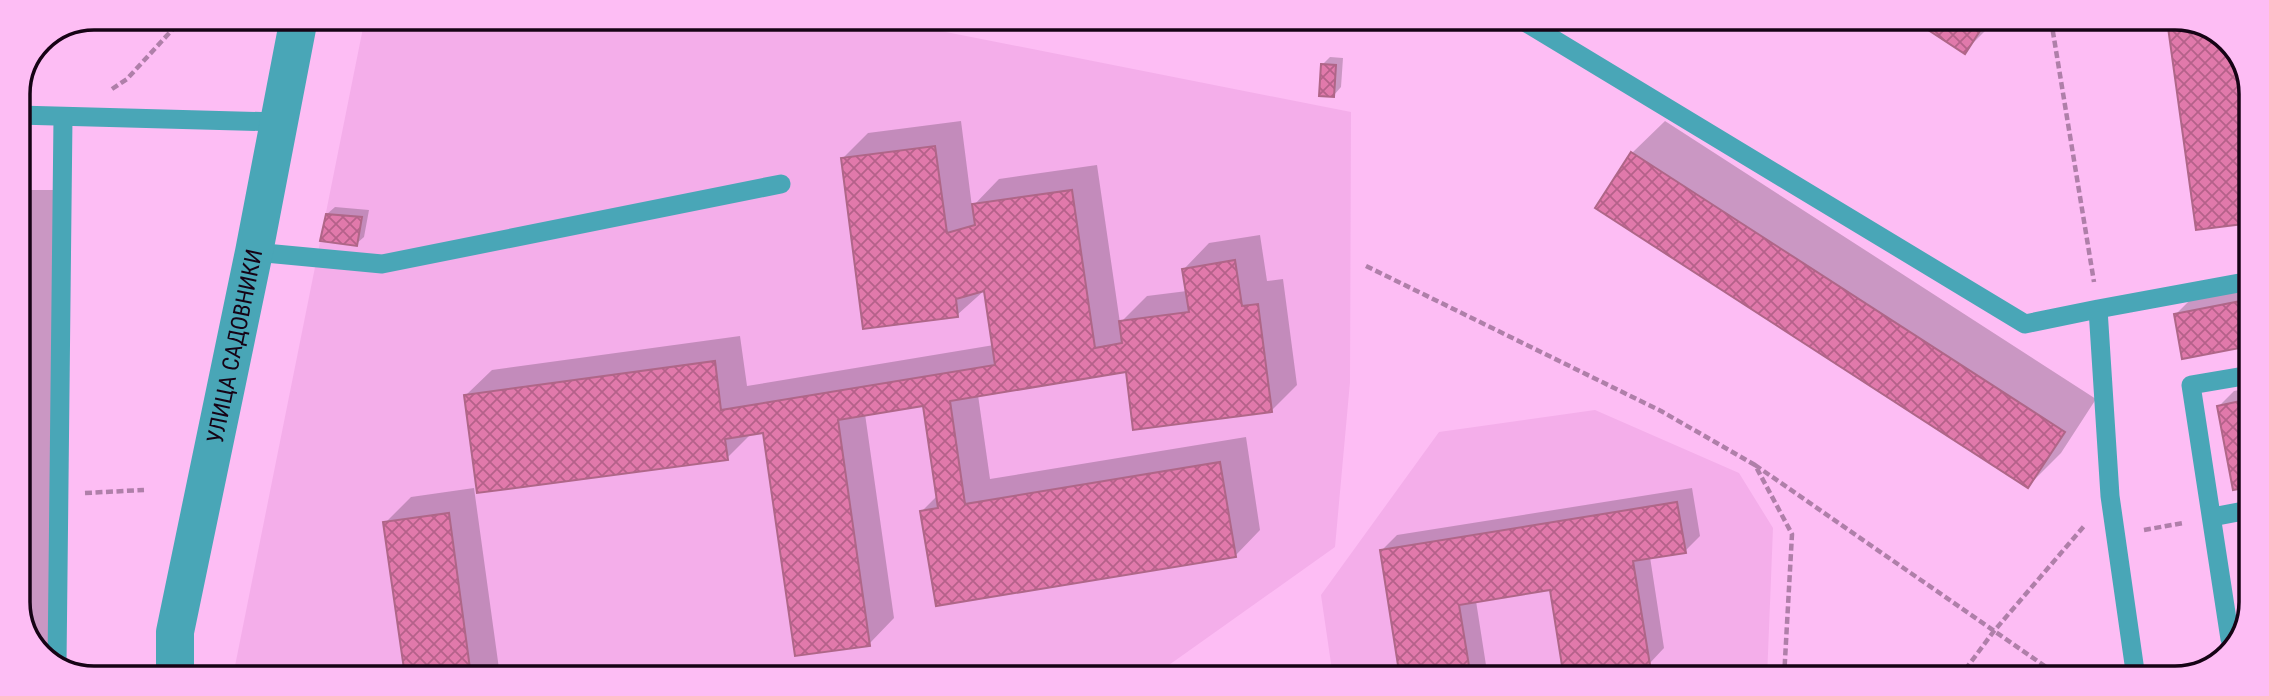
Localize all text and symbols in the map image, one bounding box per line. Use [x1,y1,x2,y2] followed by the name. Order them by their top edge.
[201,247,268,446] street label: УЛИЦА САДОВНИКИ

